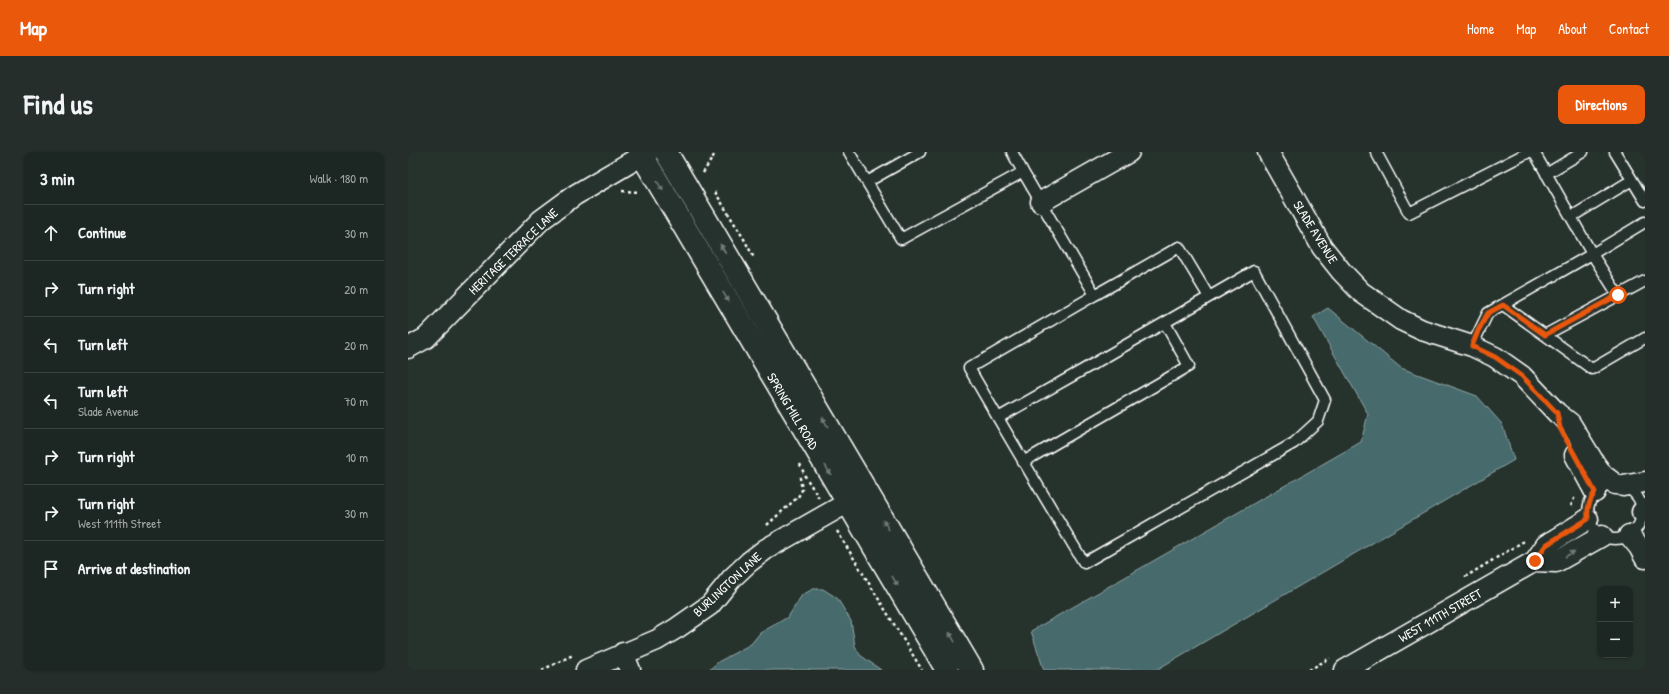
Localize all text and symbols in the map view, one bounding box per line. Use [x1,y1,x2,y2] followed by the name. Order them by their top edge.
[20,15,47,41] text: Map
[1467,19,1494,38] text: Home
[1516,19,1536,38] text: Map
[1558,19,1587,38] text: About
[1609,19,1649,38] text: Contact
[24,85,93,123] text: Find us
[1558,85,1645,124] button: Directions
[40,167,75,190] text: 3 min
[309,169,368,187] text: Walk · 180 m
[657,180,664,192] one-way arrow
[1289,197,1343,267] street label: SLADE AVENUE
[464,203,562,298] street label: HERITAGE TERRACE LANE
[40,222,62,244] icon: ahead
[78,222,126,243] text: Continue
[345,224,368,242] text: 30 m
[720,244,727,255] one-way arrow
[40,278,62,300] icon: right
[78,278,134,299] text: Turn right
[344,280,368,298] text: 20 m
[1609,286,1627,304] route start
[723,292,730,303] one-way arrow
[40,334,62,356] icon: left
[78,334,128,355] text: Turn left
[344,336,368,354] text: 20 m
[763,369,823,453] street label: SPRING MILL ROAD
[78,381,128,402] text: Turn left
[40,390,62,412] icon: left
[344,392,368,410] text: 70 m
[78,402,139,420] text: Slade Avenue
[821,416,828,428] one-way arrow
[40,446,62,468] icon: right
[78,446,134,467] text: Turn right
[346,448,368,466] text: 10 m
[825,464,832,476] one-way arrow
[78,493,134,514] text: Turn right
[40,502,62,524] icon: right
[345,504,368,522] text: 30 m
[78,514,161,532] text: West 111th Street
[882,519,889,531] one-way arrow
[689,547,765,621] street label: BURLINGTON LANE
[1564,551,1576,558] one-way arrow
[1526,552,1544,570] route end
[40,558,62,580] icon: arrive
[78,558,190,579] text: Arrive at destination
[891,575,898,587] one-way arrow
[1395,583,1486,646] street label: WEST 111TH STREET
[1597,586,1633,658] map controls
[1597,586,1633,622] button: +
[1597,622,1633,658] button: −
[949,631,956,643] one-way arrow

